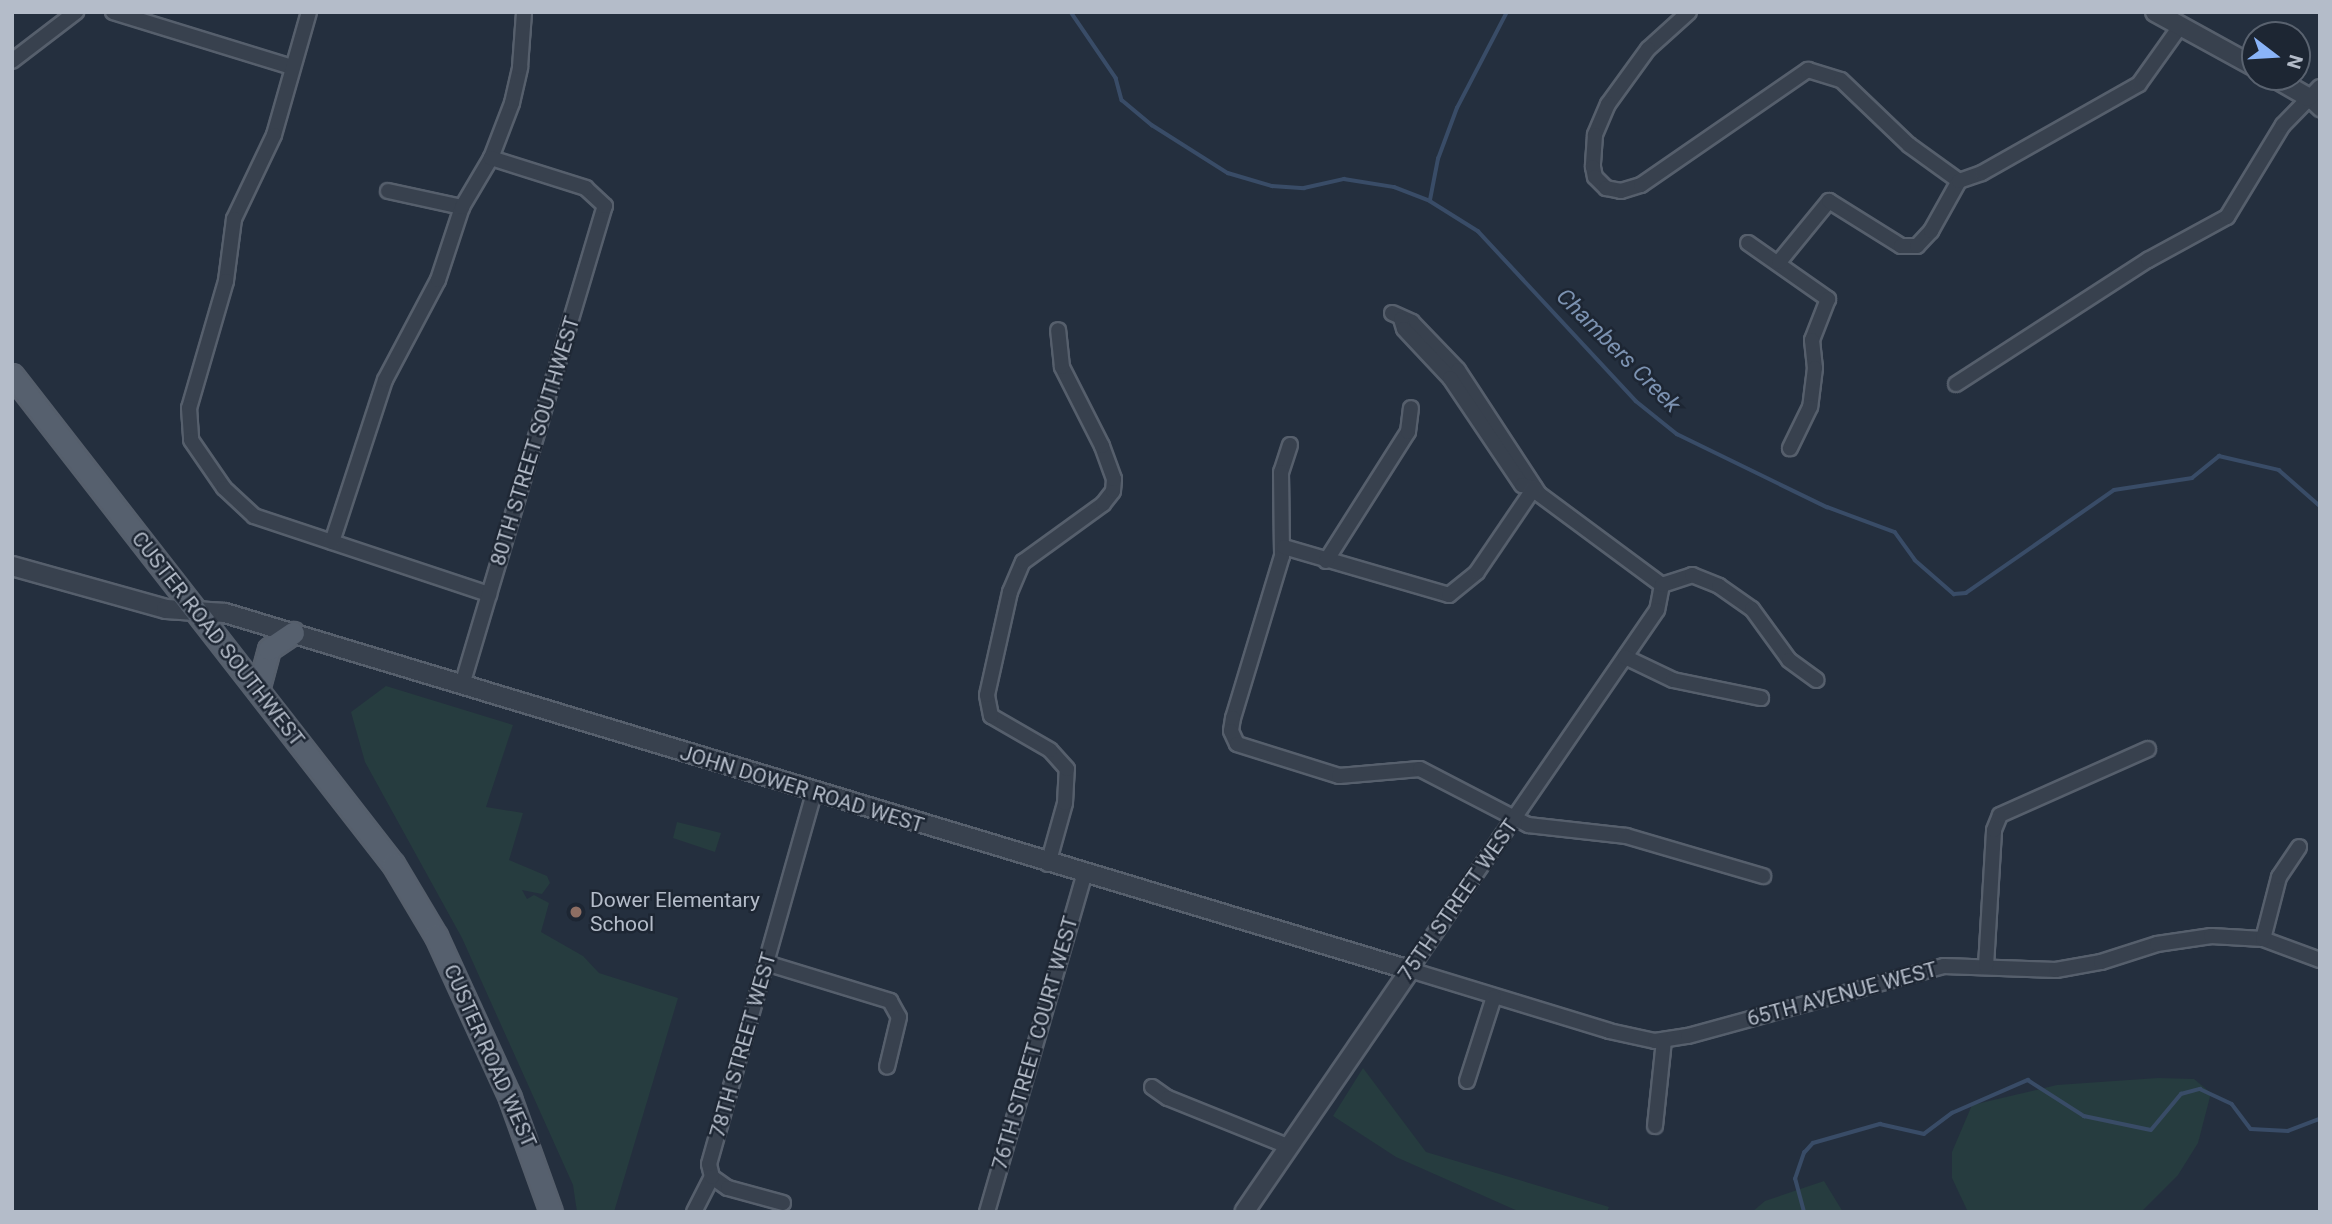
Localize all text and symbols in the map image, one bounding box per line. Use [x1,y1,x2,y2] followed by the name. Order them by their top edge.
[2241,21,2311,91] north arrow
[2282,52,2308,71] text: N
[1550,283,1686,419] water label: Chambers Creek
[485,313,585,569] street label: 80TH STREET SOUTHWEST
[126,526,310,752] street label: CUSTER ROAD SOUTHWEST
[677,740,927,838] street label: JOHN DOWER ROAD WEST
[1393,814,1523,986] street label: 75TH STREET WEST
[590,887,760,937] place label: Dower Elementary School
[568,904,584,920] marker: Dower Elementary School
[987,913,1083,1173] street label: 76TH STREET COURT WEST
[704,949,782,1141] street label: 78TH STREET WEST
[1744,956,1940,1032] street label: 65TH AVENUE WEST
[438,961,542,1151] street label: CUSTER ROAD WEST

